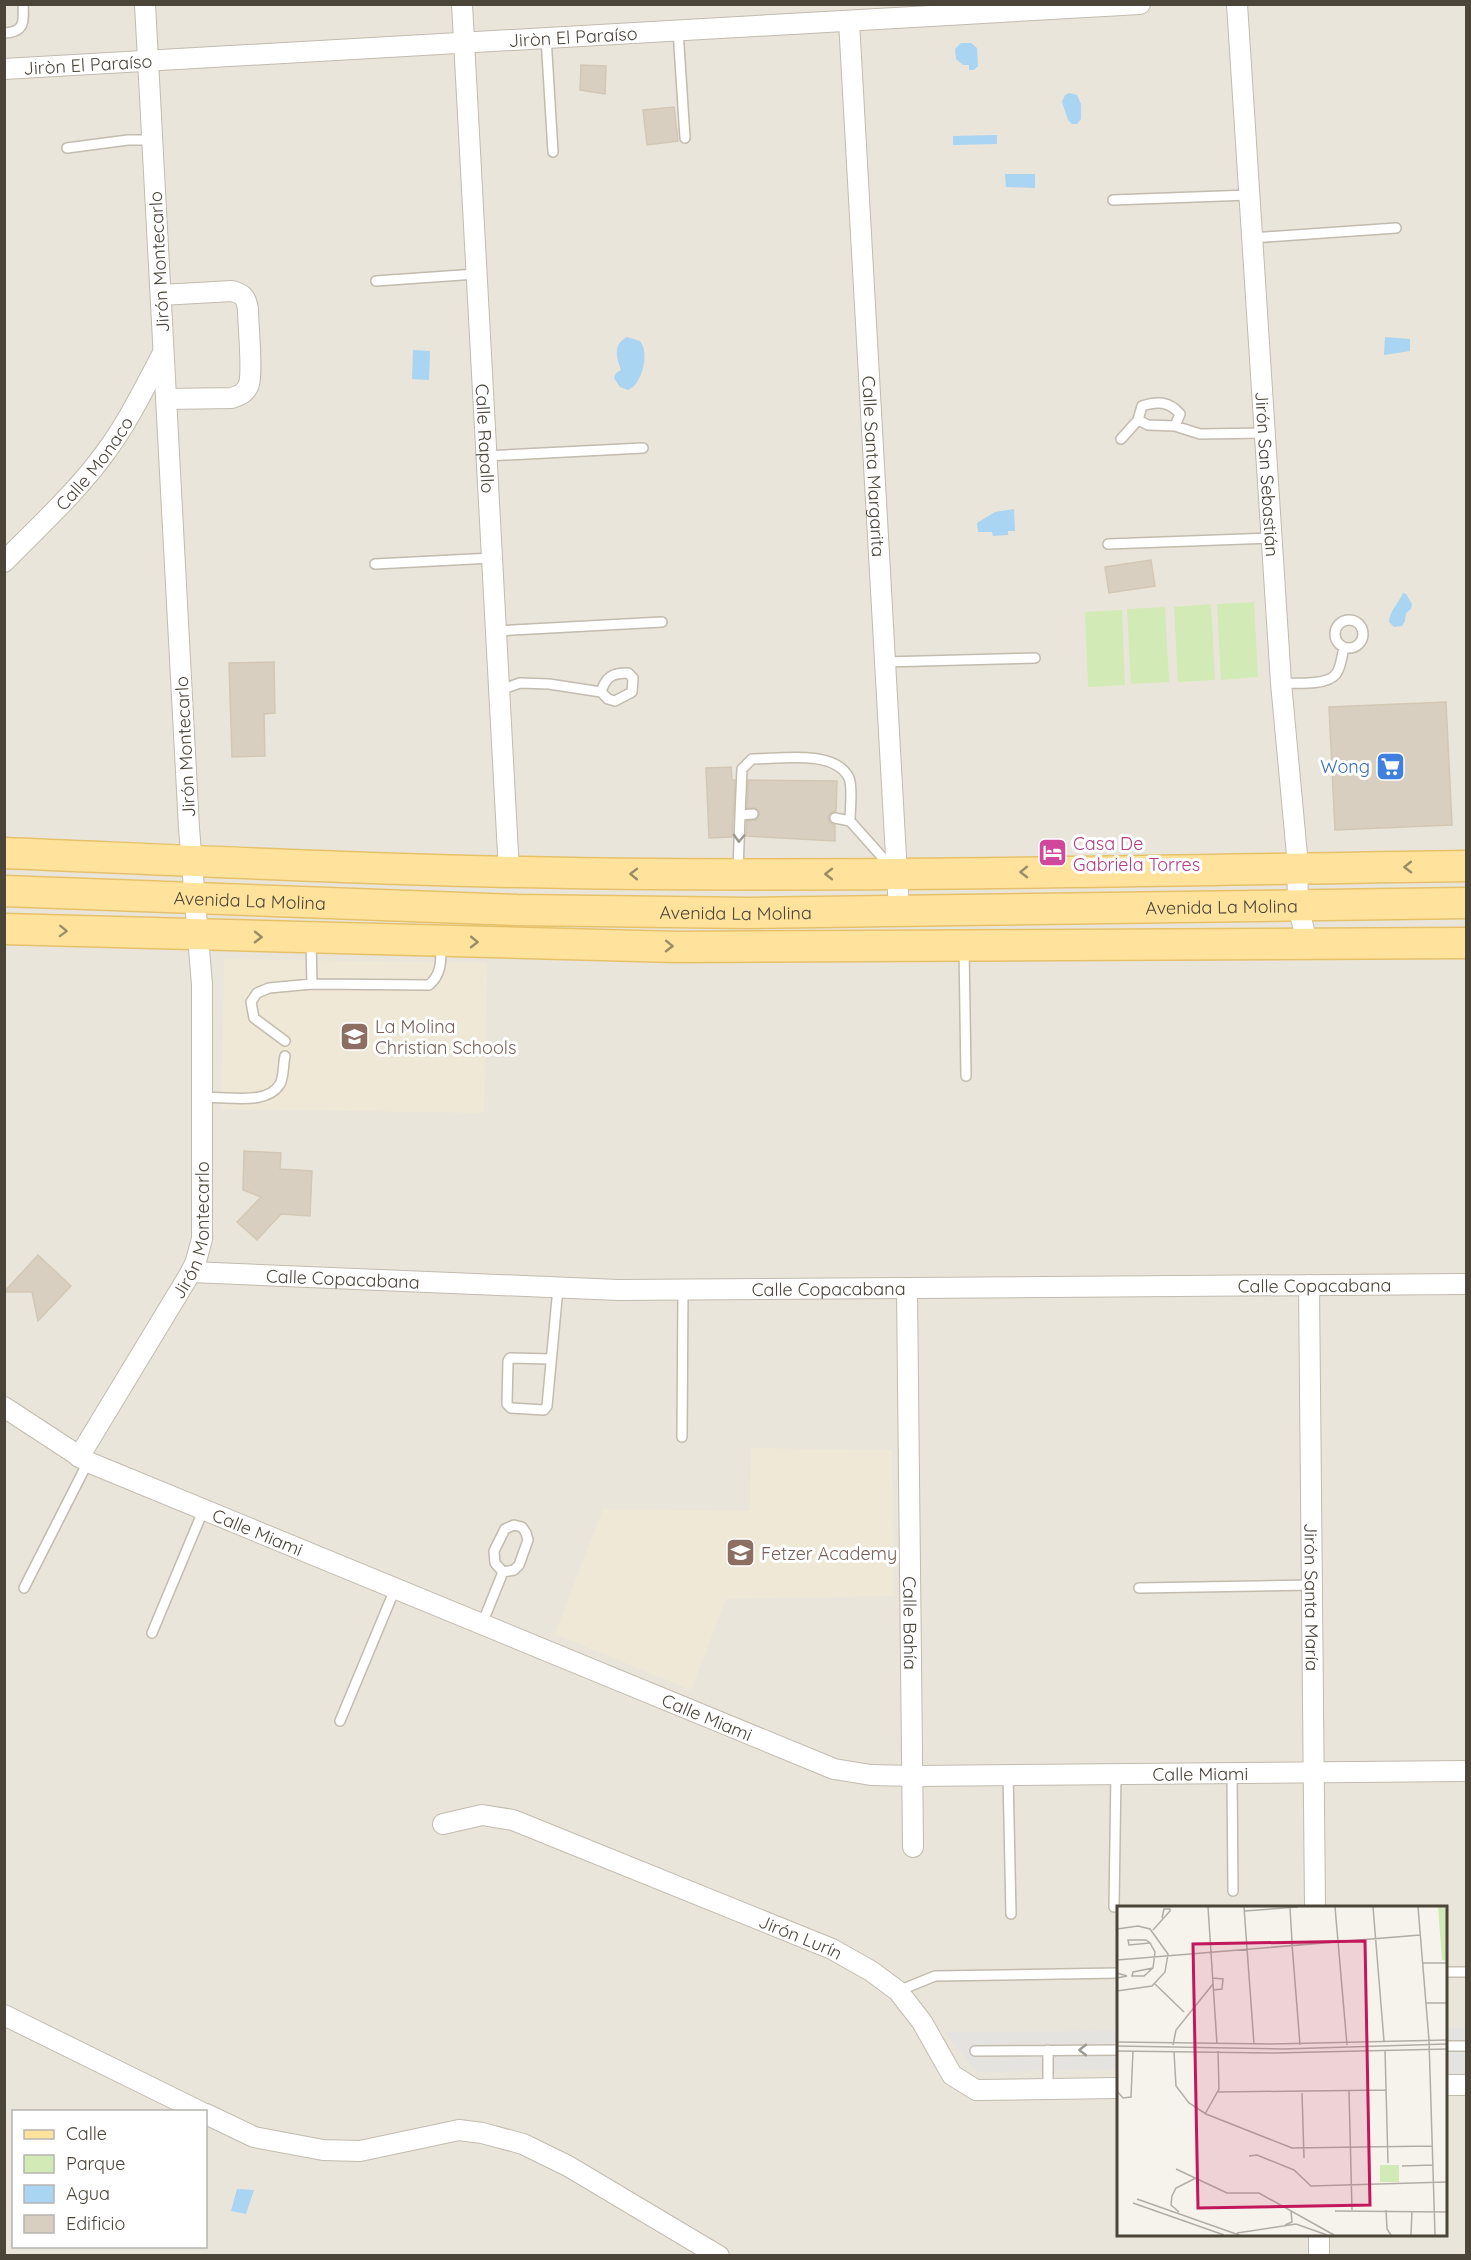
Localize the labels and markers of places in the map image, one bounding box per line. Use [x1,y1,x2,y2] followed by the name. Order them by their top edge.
[1375,750,1407,782] supermarket icon: Wong
[1320,755,1370,778] place label: Wong
[1073,832,1200,876] place label: Casa De Gabriela Torres
[1036,837,1068,869] hotel icon: Casa De Gabriela Torres
[375,1015,516,1059] place label: La Molina Christian Schools
[338,1020,370,1052] school or university icon: La Molina Christian Schools
[724,1537,756,1569] school or university icon: Fetzer Academy
[761,1542,897,1565] place label: Fetzer Academy

